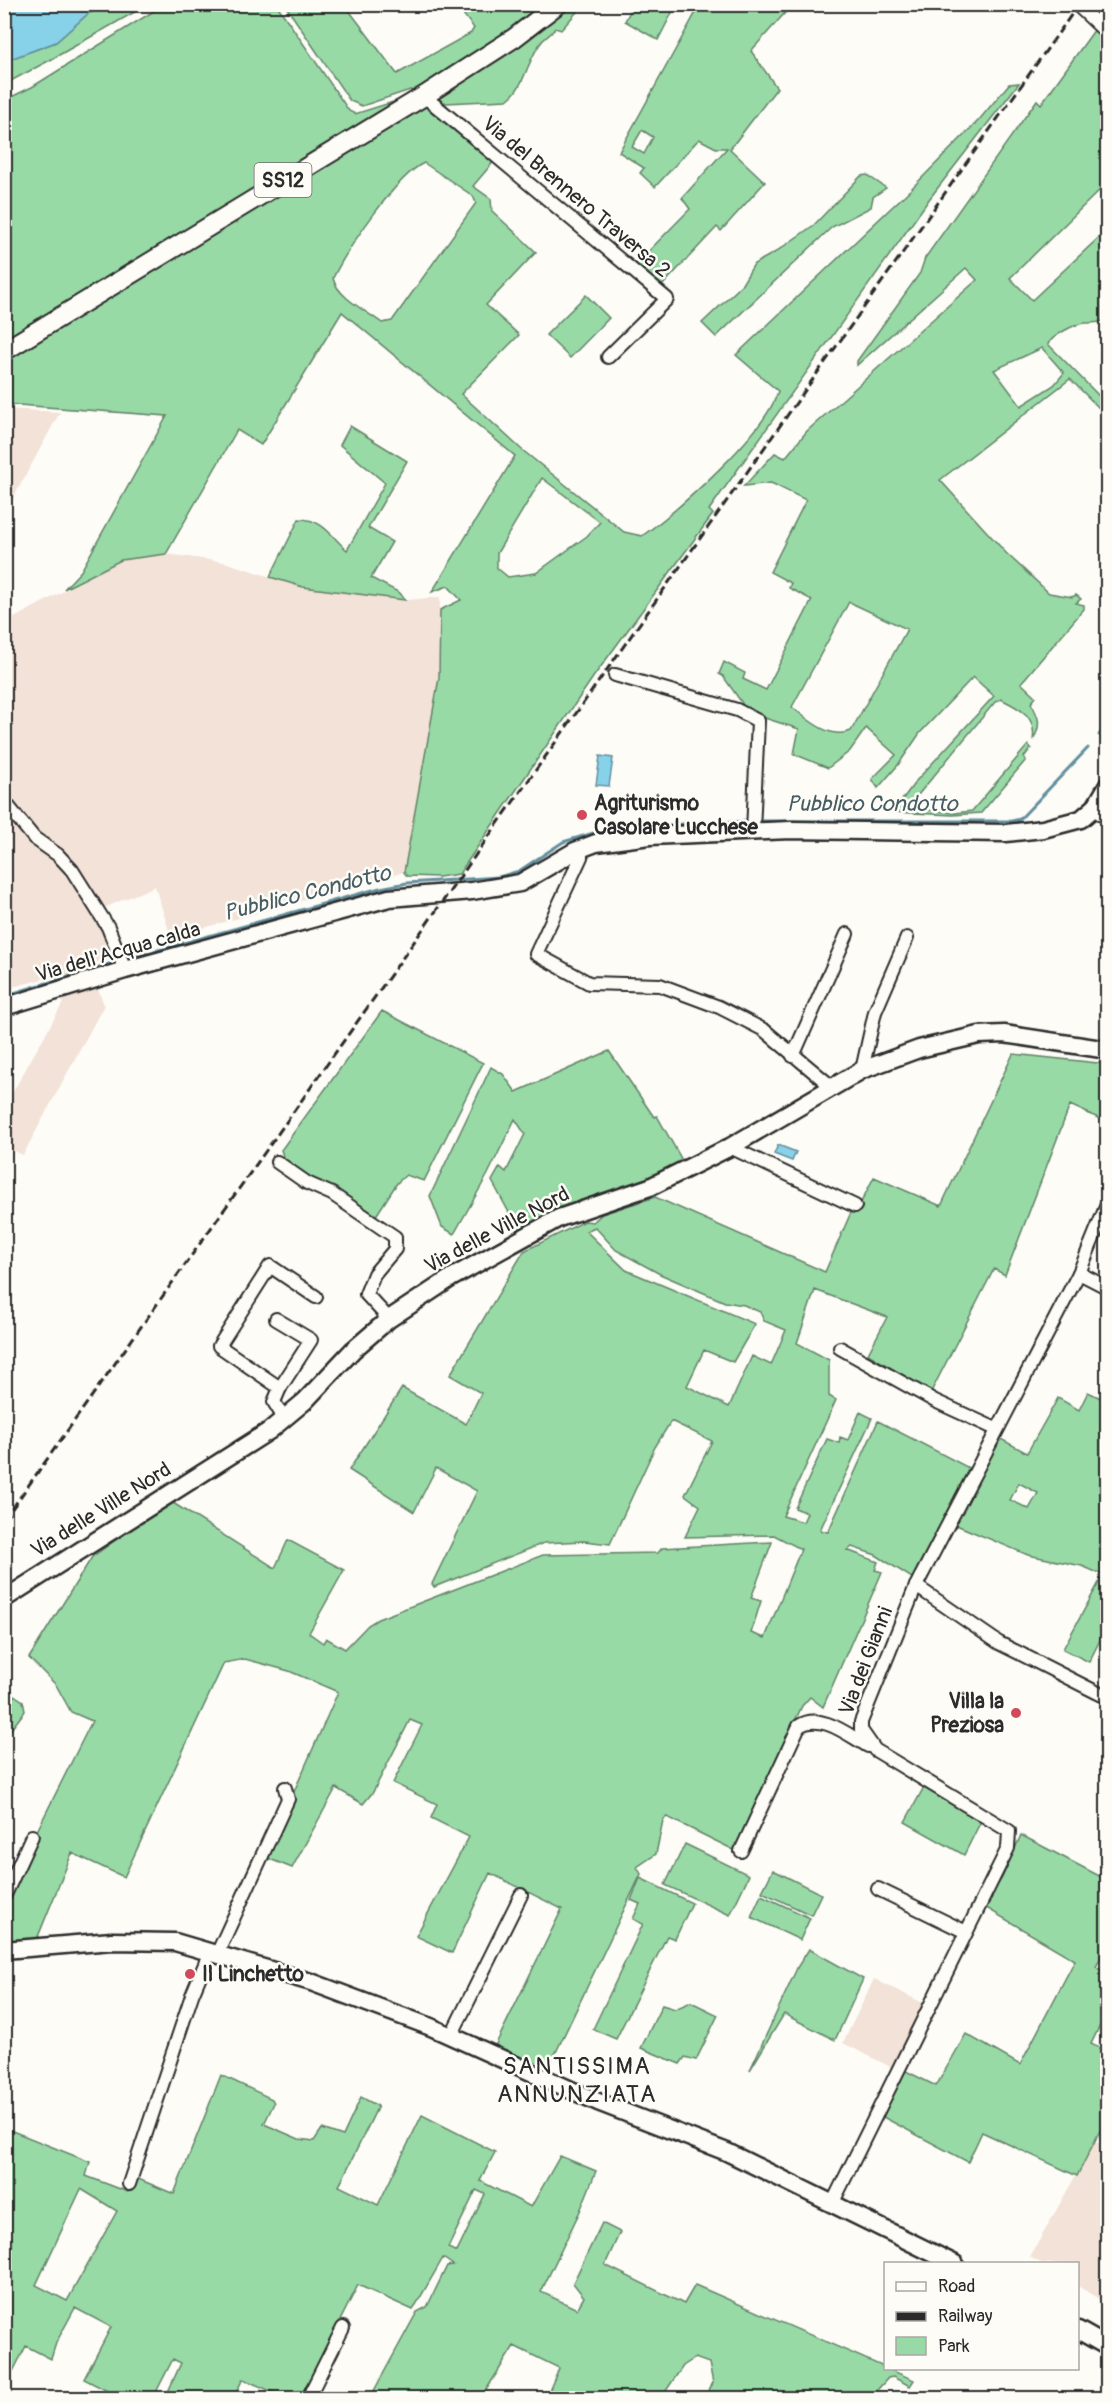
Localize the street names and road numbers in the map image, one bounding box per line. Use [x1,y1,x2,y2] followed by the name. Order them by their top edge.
[476,110,676,284] street label: Via del Brennero Traversa 2
[254,163,312,197] road number: SS12
[32,916,204,988] street label: Via dell'Acqua calda
[420,1180,574,1280] street label: Via delle Ville Nord
[26,1456,176,1564] street label: Via delle Ville Nord
[833,1603,899,1719] street label: Via dei Gianni

